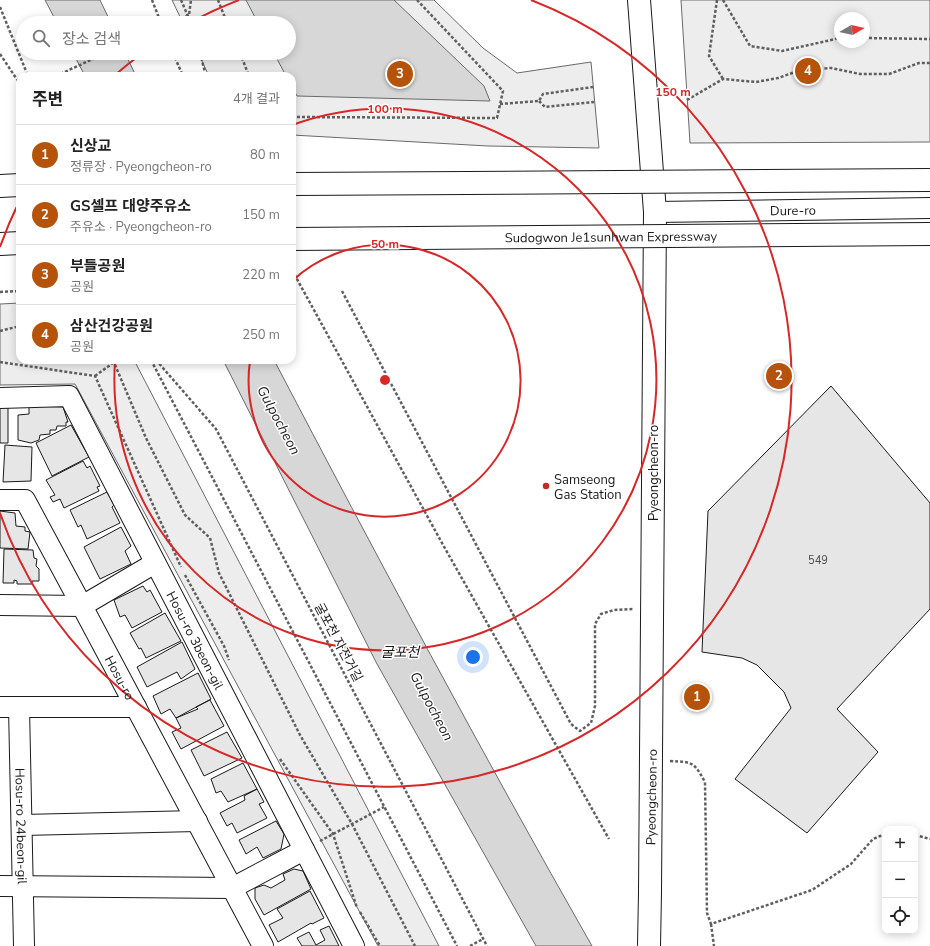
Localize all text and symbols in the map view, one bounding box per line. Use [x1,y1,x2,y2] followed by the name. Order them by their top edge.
[834,12,870,48] north arrow
[16,16,296,60] search box
[30,27,52,49] icon: search
[62,29,121,49] text: 장소 검색
[795,56,821,86] pin: 4
[387,59,413,89] pin: 3
[655,84,691,100] text: 150 m
[32,88,63,111] text: 주변
[233,90,280,108] text: 4개 결과
[367,101,403,117] text: 100 m
[70,136,111,156] text: 신상교
[41,146,49,164] text: 1
[250,146,280,164] text: 80 m
[70,158,212,176] text: 정류장 · Pyeongcheon-ro
[70,196,191,216] text: GS셀프 대양주유소
[770,202,816,220] street label: Dure-ro
[41,206,49,224] text: 2
[242,206,280,224] text: 150 m
[70,218,212,236] text: 주유소 · Pyeongcheon-ro
[505,228,718,247] street label: Sudogwon Je1sunhwan Expressway
[371,236,399,252] text: 50 m
[70,256,125,276] text: 부들공원
[41,266,49,284] text: 3
[242,266,280,284] text: 220 m
[70,278,94,296] text: 공원
[70,316,153,336] text: 삼산건강공원
[41,326,49,344] text: 4
[242,326,280,344] text: 250 m
[70,338,94,356] text: 공원
[766,361,792,391] pin: 2
[378,373,392,387] centre of rings
[252,382,305,458] water label: Gulpocheon
[645,425,663,521] street label: Pyeongcheon-ro
[554,471,622,504] place label: Samseong Gas Station
[541,481,551,491] marker: Samseong Gas Station
[808,553,828,568] house number: 549
[162,588,228,693] street label: Hosu-ro 3beon-gil
[310,600,367,685] street label: 굴포천 자전거길
[381,643,420,662] water label: 굴포천
[463,647,483,667] your location
[100,653,138,703] street label: Hosu-ro
[405,668,458,744] water label: Gulpocheon
[684,682,710,712] pin: 1
[642,749,662,845] street label: Pyeongcheon-ro
[10,768,31,884] street label: Hosu-ro 24beon-gil
[882,826,918,934] map controls
[882,826,918,862] button: +
[882,862,918,898] button: −
[882,898,918,934] button: locate

